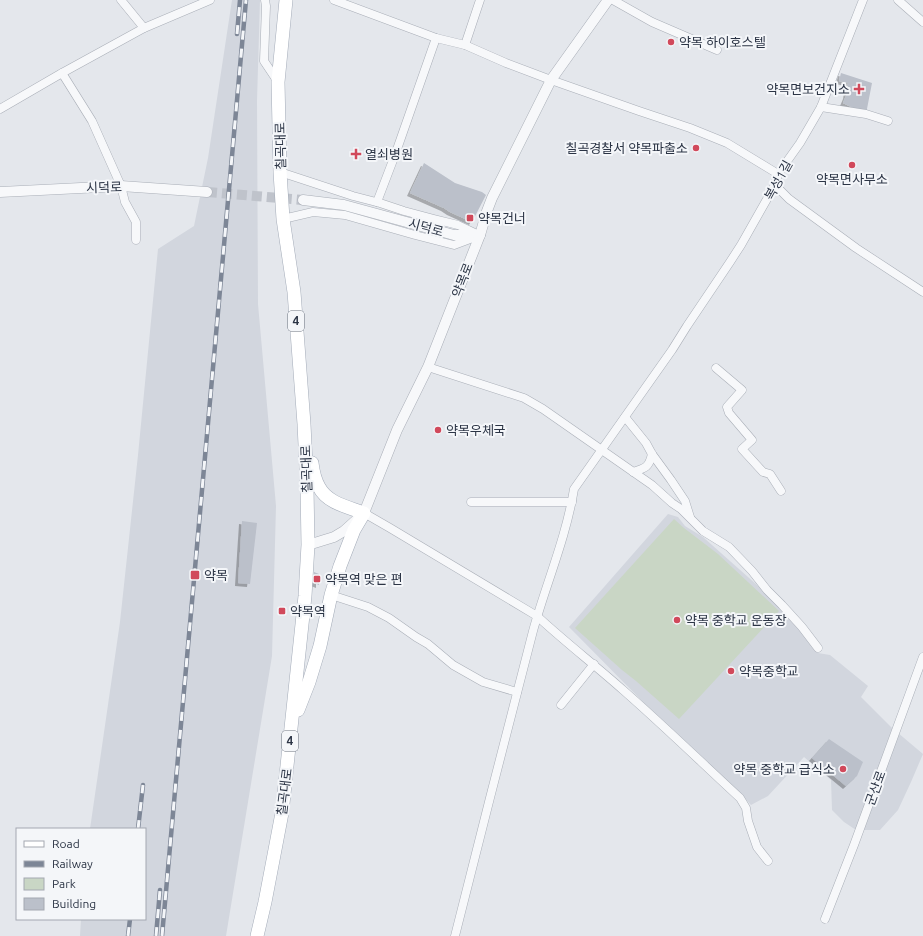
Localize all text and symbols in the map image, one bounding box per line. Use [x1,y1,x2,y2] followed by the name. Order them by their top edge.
[679,35,766,49] place label: 약목 하이호스텔
[666,37,676,47] marker: 약목 하이호스텔
[766,82,850,96] place label: 약목면보건지소
[853,83,865,95] marker: 약목면보건지소
[273,122,287,170] street label: 칠곡대로
[565,141,688,155] place label: 칠곡경찰서 약목파출소
[691,143,701,153] marker: 칠곡경찰서 약목파출소
[365,147,413,161] place label: 열쇠병원
[350,148,362,160] marker: 열쇠병원
[761,158,795,202] street label: 복성1길
[847,160,857,170] marker: 약목면사무소
[816,172,888,186] place label: 약목면사무소
[86,179,122,195] street label: 시덕로
[478,211,526,225] place label: 약목건너
[465,213,475,223] marker: 약목건너
[407,216,445,238] street label: 시덕로
[449,261,475,299] street label: 약목로
[288,311,304,331] road number: 4
[446,423,506,437] place label: 약목우체국
[433,425,443,435] marker: 약목우체국
[298,445,314,493] street label: 칠곡대로
[204,568,228,582] place label: 약목
[189,569,201,581] marker: 약목
[325,572,403,586] place label: 약목역 맞은 편
[312,574,322,584] marker: 약목역 맞은 편
[290,604,326,618] place label: 약목역
[277,606,287,616] marker: 약목역
[685,613,787,627] place label: 약목 중학교 운동장
[672,615,682,625] marker: 약목 중학교 운동장
[739,664,799,678] place label: 약목중학교
[726,666,736,676] marker: 약목중학교
[282,731,298,751] road number: 4
[733,762,835,776] place label: 약목 중학교 급식소
[838,764,848,774] marker: 약목 중학교 급식소
[274,767,294,817] street label: 칠곡대로
[862,769,888,807] street label: 군산로
[16,828,146,920] legend
[52,837,80,850] text: Road
[52,857,93,870] text: Railway
[52,877,76,890] text: Park
[52,897,96,910] text: Building

